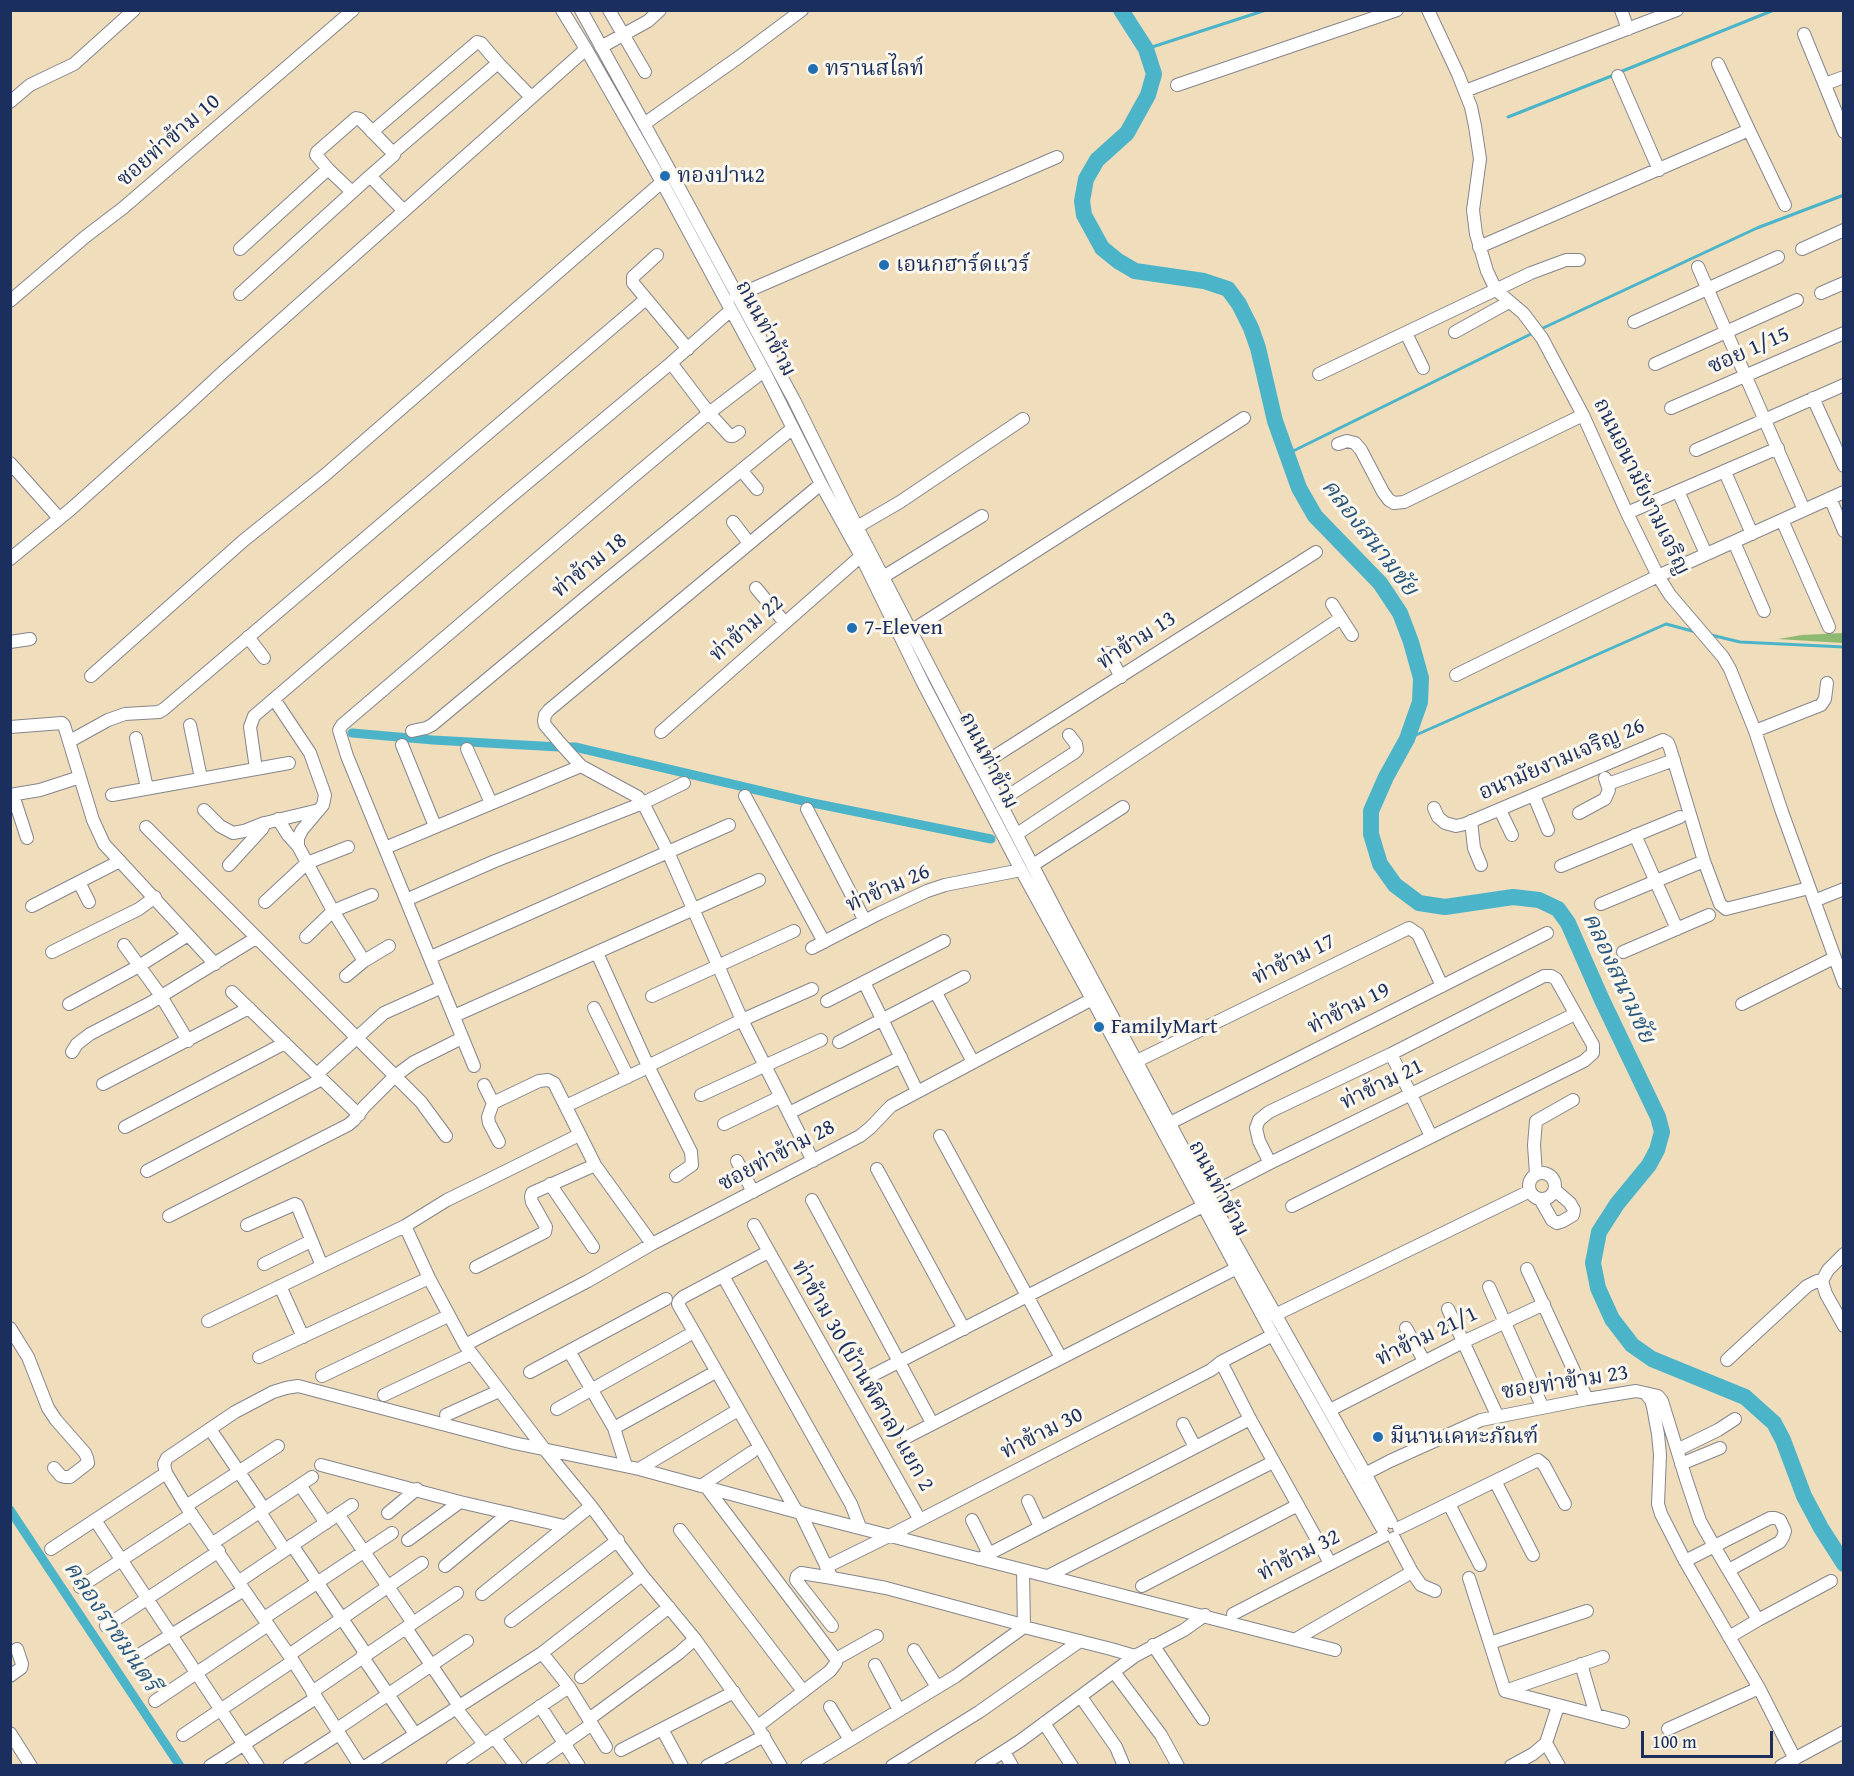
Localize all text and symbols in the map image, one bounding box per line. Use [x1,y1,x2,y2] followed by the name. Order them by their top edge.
[825,56,924,82] place label: ทรานสไลท์
[806,62,820,76] marker: ทรานสไลท์
[112,89,226,193] street label: ซอยท่าข้าม 10
[677,163,765,189] place label: ทองปาน2
[658,169,672,183] marker: ทองปาน2
[896,252,1030,278] place label: เอนกฮาร์ดแวร์
[877,258,891,272] marker: เอนกฮาร์ดแวร์
[729,276,801,382] street label: ถนนท่าข้าม
[1704,321,1794,381] street label: ซอย 1/15
[1587,394,1695,580] street label: ถนนอนามัยงามเจริญ
[1314,474,1424,602] water label: คลองสนามชัย
[547,528,633,604] street label: ท่าข้าม 18
[705,590,789,668] street label: ท่าข้าม 22
[1093,606,1181,676] street label: ท่าข้าม 13
[864,615,943,641] place label: 7-Eleven
[845,621,859,635] marker: 7-Eleven
[952,708,1024,814] street label: ถนนท่าข้าม
[1475,713,1649,807] street label: อนามัยงามเจริญ 26
[842,859,934,919] street label: ท่าข้าม 26
[1575,908,1661,1048] water label: คลองสนามชัย
[1248,929,1340,991] street label: ท่าข้าม 17
[1303,977,1395,1041] street label: ท่าข้าม 19
[1111,1014,1218,1040] place label: FamilyMart
[1092,1020,1106,1034] marker: FamilyMart
[1336,1054,1428,1116] street label: ท่าข้าม 21
[714,1114,840,1198] street label: ซอยท่าข้าม 28
[1182,1136,1254,1242] street label: ถนนท่าข้าม
[785,1256,939,1496] street label: ท่าข้าม 30 (บ้านพิศาล) แยก 2
[1372,1301,1482,1373] street label: ท่าข้าม 21/1
[1500,1360,1630,1406] street label: ซอยท่าข้าม 23
[996,1402,1088,1466] street label: ท่าข้าม 30
[1390,1424,1539,1450] place label: มีนานเคหะภัณฑ์
[1371,1430,1385,1444] marker: มีนานเคหะภัณฑ์
[1253,1524,1345,1588] street label: ท่าข้าม 32
[57,1556,165,1698] water label: คลองราชมนตรี
[1644,1719,1776,1757] scale bar
[1652,1728,1697,1755] text: 100 m

